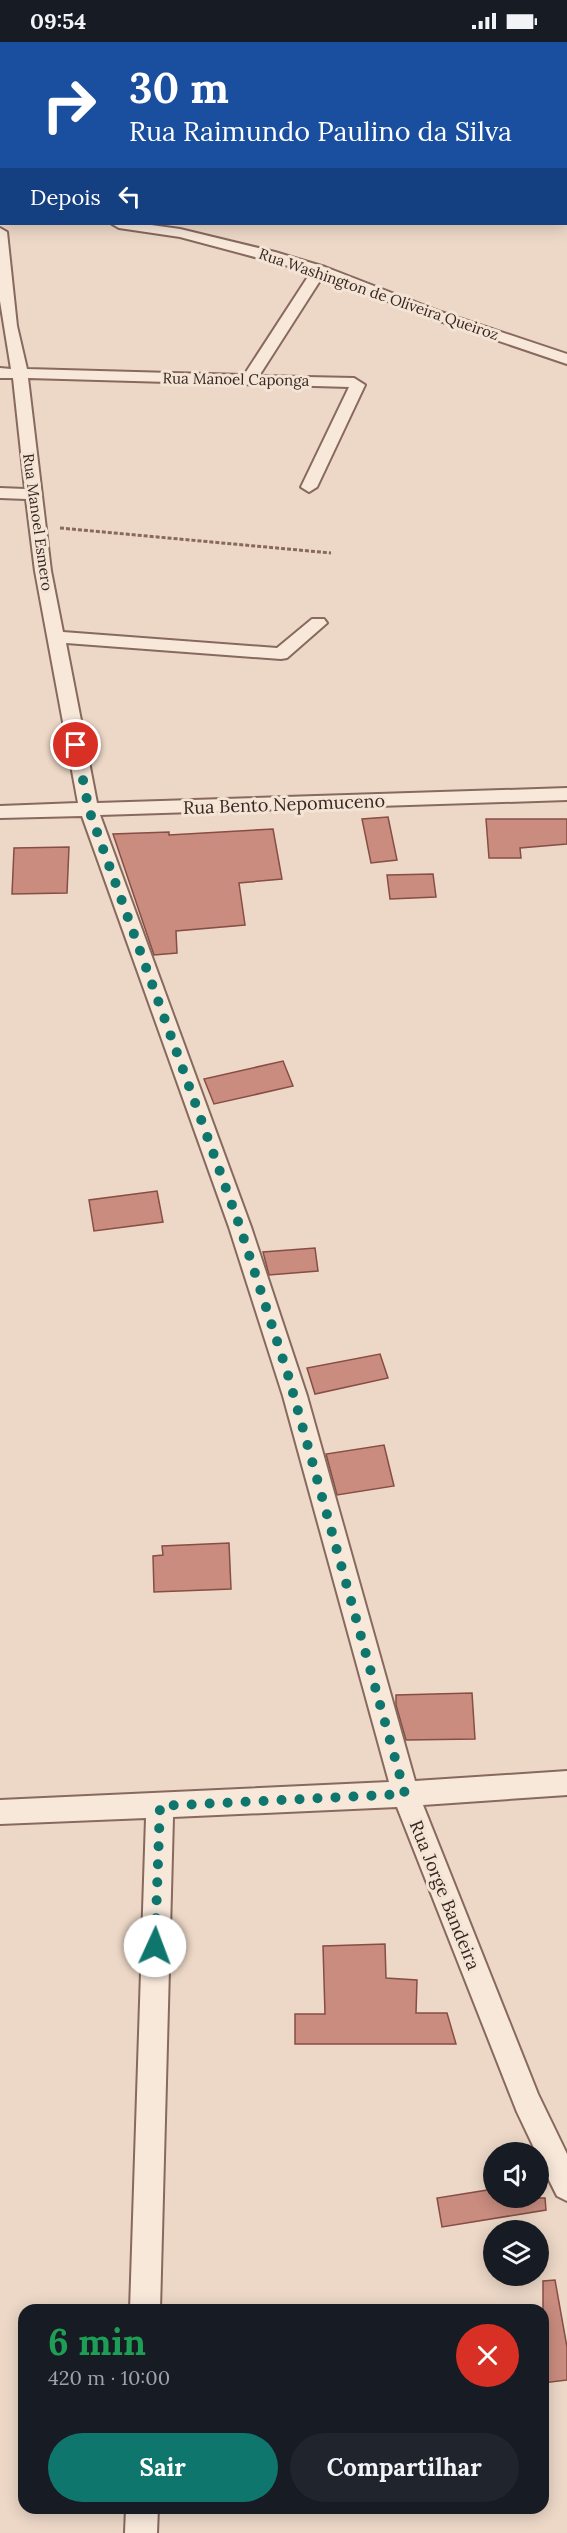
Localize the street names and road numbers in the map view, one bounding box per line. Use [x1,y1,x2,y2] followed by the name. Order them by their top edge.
[257,244,501,344] street label: Rua Washington de Oliveira Queiroz
[162,368,310,390] street label: Rua Manoel Caponga
[19,452,57,592] street label: Rua Manoel Esmero
[183,789,385,819] street label: Rua Bento Nepomuceno
[405,1817,485,1973] street label: Rua Jorge Bandeira

